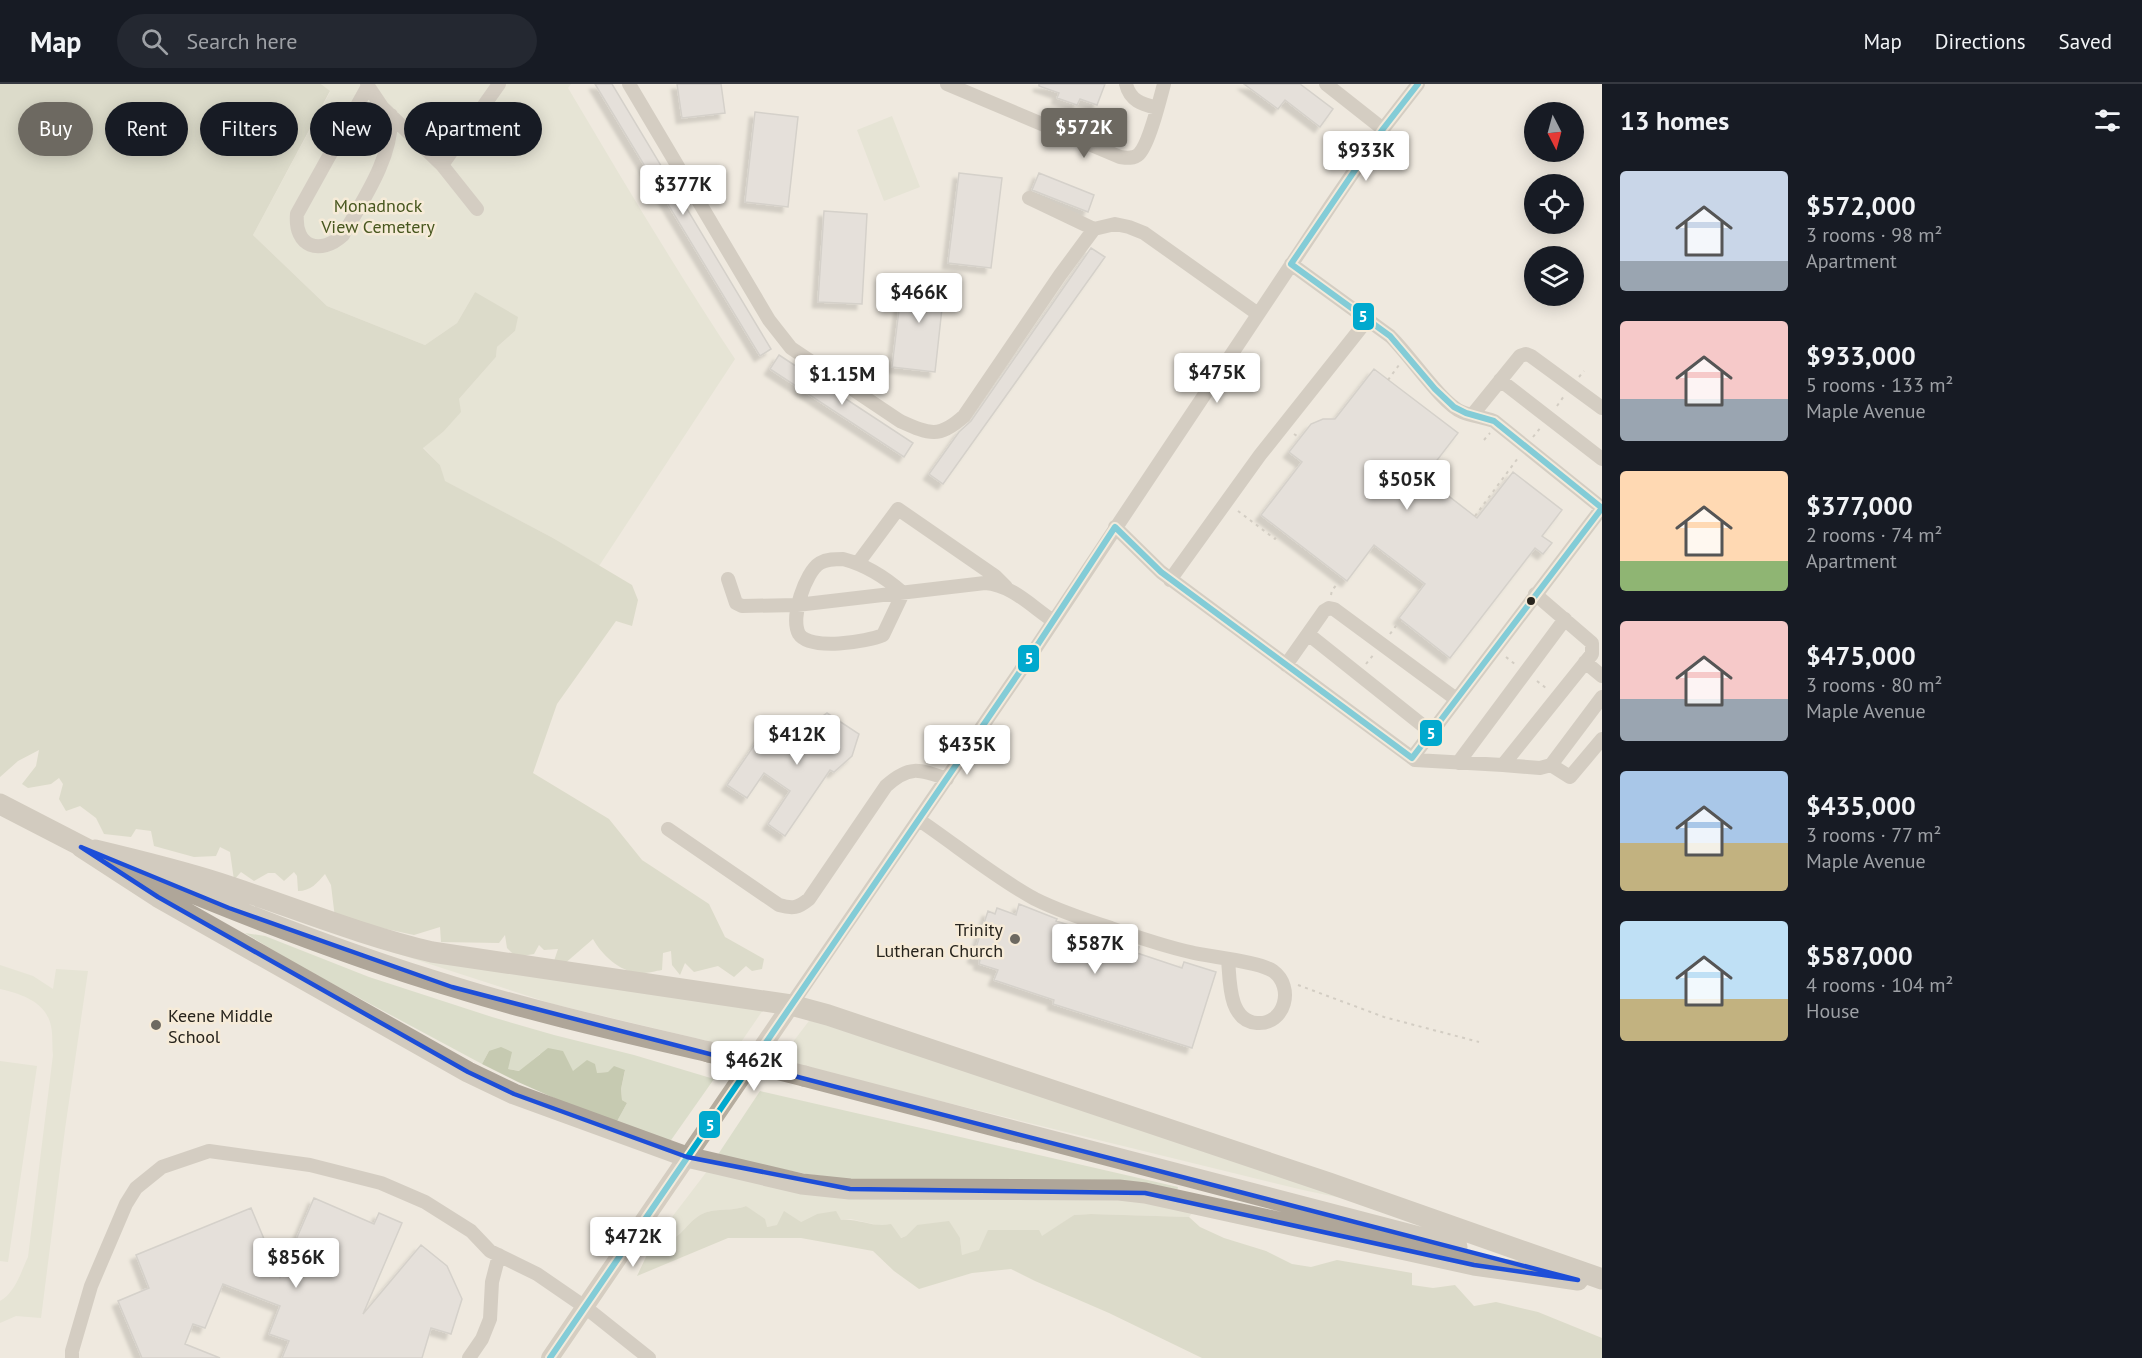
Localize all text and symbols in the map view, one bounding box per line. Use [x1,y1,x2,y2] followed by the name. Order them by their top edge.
[117,14,537,68] search box
[30,23,81,60] text: Map
[138,25,171,58] icon: search
[186,27,297,55] text: Search here
[1863,28,1902,55] text: Map
[1935,28,2026,55] text: Directions
[2059,28,2112,55] text: Saved
[18,102,93,156] chip: Buy
[105,102,188,156] chip: Rent
[200,102,298,156] chip: Filters
[310,102,392,156] chip: New
[404,102,542,156] chip: Apartment
[1524,102,1584,162] north arrow
[1524,102,1584,306] map controls
[1620,104,1729,137] text: 13 homes
[2091,104,2124,137] icon: filters
[1042,108,1126,159] pin: $572K
[1055,114,1113,140] text: $572K
[1324,131,1408,182] pin: $933K
[1337,137,1395,163] text: $933K
[641,165,725,216] pin: $377K
[654,171,712,197] text: $377K
[1524,174,1584,234] button: locate
[1806,189,1916,222] text: $572,000
[320,194,435,238] park label: Monadnock View Cemetery
[1668,195,1740,267] icon: home
[1806,222,1942,248] text: 3 rooms · 98 m²
[1524,246,1584,306] button: layers
[1806,248,1897,274] text: Apartment
[877,273,961,324] pin: $466K
[890,279,948,305] text: $466K
[1352,302,1375,331] line badge: 5
[1358,306,1368,326] text: 5
[1806,339,1916,372] text: $933,000
[1668,345,1740,417] icon: home
[1175,353,1259,404] pin: $475K
[793,355,891,406] pin: $1.15M
[1188,359,1246,385] text: $475K
[809,361,875,387] text: $1.15M
[1806,372,1953,398] text: 5 rooms · 133 m²
[1806,398,1926,424] text: Maple Avenue
[1365,460,1449,511] pin: $505K
[1378,466,1436,492] text: $505K
[1806,489,1913,522] text: $377,000
[1668,495,1740,567] icon: home
[1806,522,1942,548] text: 2 rooms · 74 m²
[1806,548,1897,574] text: Apartment
[1525,595,1537,607] unlabelled marker
[1806,639,1916,672] text: $475,000
[1017,644,1040,673] line badge: 5
[1668,645,1740,717] icon: home
[1024,648,1034,668] text: 5
[1806,672,1942,698] text: 3 rooms · 80 m²
[1806,698,1926,724] text: Maple Avenue
[755,715,839,766] pin: $412K
[1419,719,1443,747] line badge: 5
[768,721,826,747] text: $412K
[1426,723,1436,743] text: 5
[925,725,1009,776] pin: $435K
[938,731,996,757] text: $435K
[1806,789,1916,822] text: $435,000
[1668,795,1740,867] icon: home
[1806,822,1941,848] text: 3 rooms · 77 m²
[1806,848,1926,874] text: Maple Avenue
[876,918,1004,962] place label: Trinity Lutheran Church
[1053,924,1137,975] pin: $587K
[1066,930,1124,956] text: $587K
[1008,932,1022,946] marker: Trinity Lutheran Church
[1806,939,1913,972] text: $587,000
[1668,945,1740,1017] icon: home
[1806,972,1953,998] text: 4 rooms · 104 m²
[1806,998,1860,1024] text: House
[168,1004,273,1048] place label: Keene Middle School
[149,1018,163,1032] marker: Keene Middle School
[712,1041,796,1092] pin: $462K
[725,1047,783,1073] text: $462K
[698,1110,721,1139] line badge: 5
[705,1115,715,1135] text: 5
[591,1217,675,1268] pin: $472K
[604,1223,662,1249] text: $472K
[254,1238,338,1289] pin: $856K
[267,1244,325,1270] text: $856K

